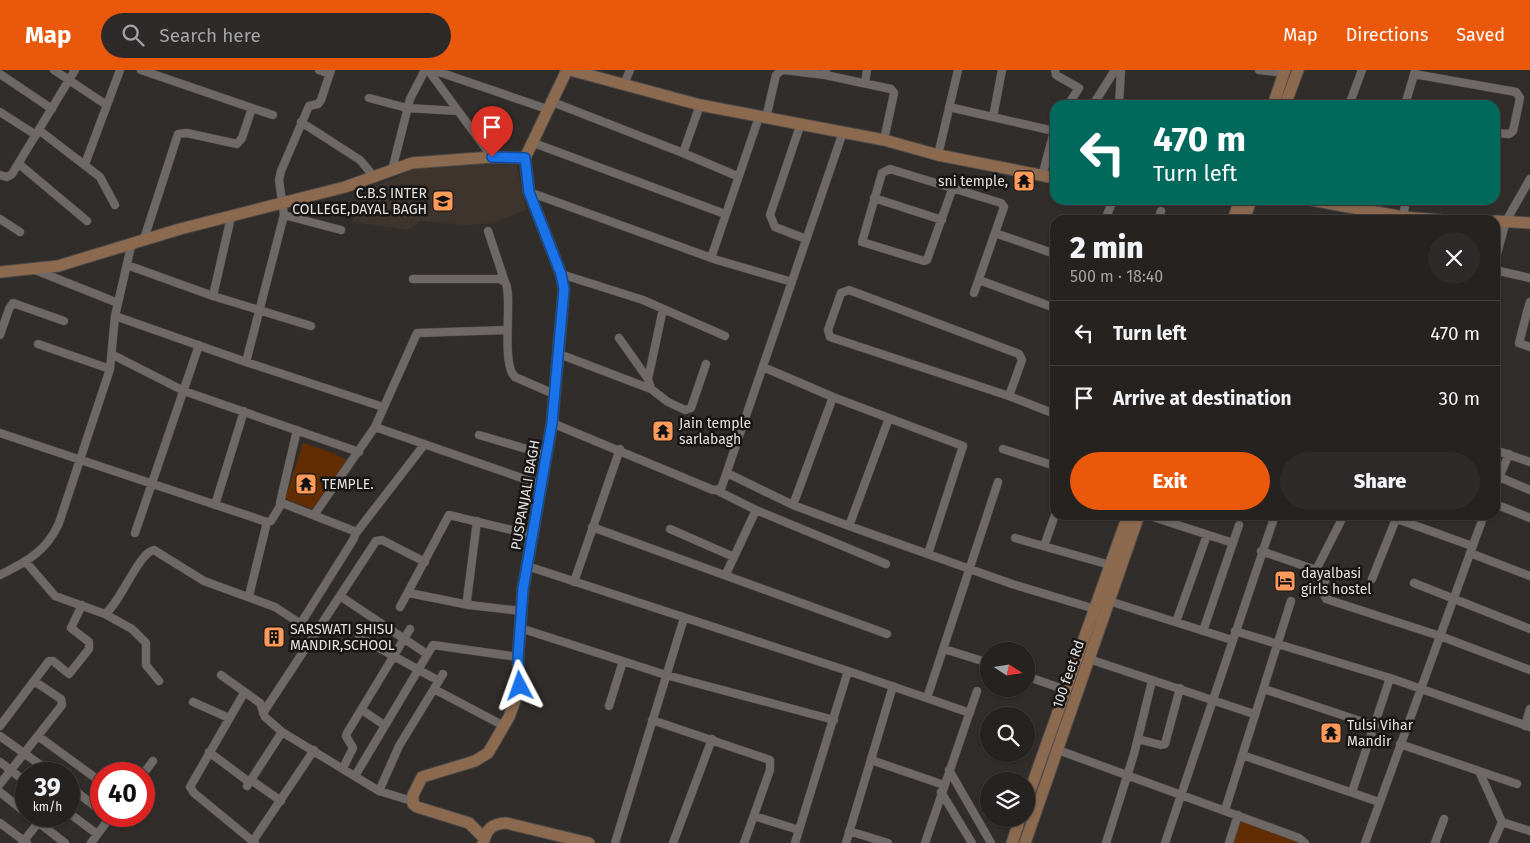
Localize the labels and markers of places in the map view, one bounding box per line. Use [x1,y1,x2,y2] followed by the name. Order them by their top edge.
[471,106,513,157] pin
[1012,169,1036,193] temple icon: sni temple,
[938,173,1008,190] place label: sni temple,
[292,185,428,218] place label: C.B.S INTER COLLEGE,DAYAL BAGH
[431,189,455,213] school or university icon: C.B.S INTER COLLEGE,DAYAL BAGH
[679,415,751,448] place label: Jain temple sarlabagh
[651,419,675,443] temple icon: Jain temple sarlabagh
[294,472,318,496] temple icon: TEMPLE.
[322,476,374,493] place label: TEMPLE.
[1301,565,1371,598] place label: dayalbasi girls hostel
[1273,569,1297,593] hotel icon: dayalbasi girls hostel
[290,621,395,654] place label: SARSWATI SHISU MANDIR,SCHOOL
[262,625,286,649] building icon: SARSWATI SHISU MANDIR,SCHOOL
[1347,717,1414,750] place label: Tulsi Vihar Mandir
[1319,721,1343,745] temple icon: Tulsi Vihar Mandir

